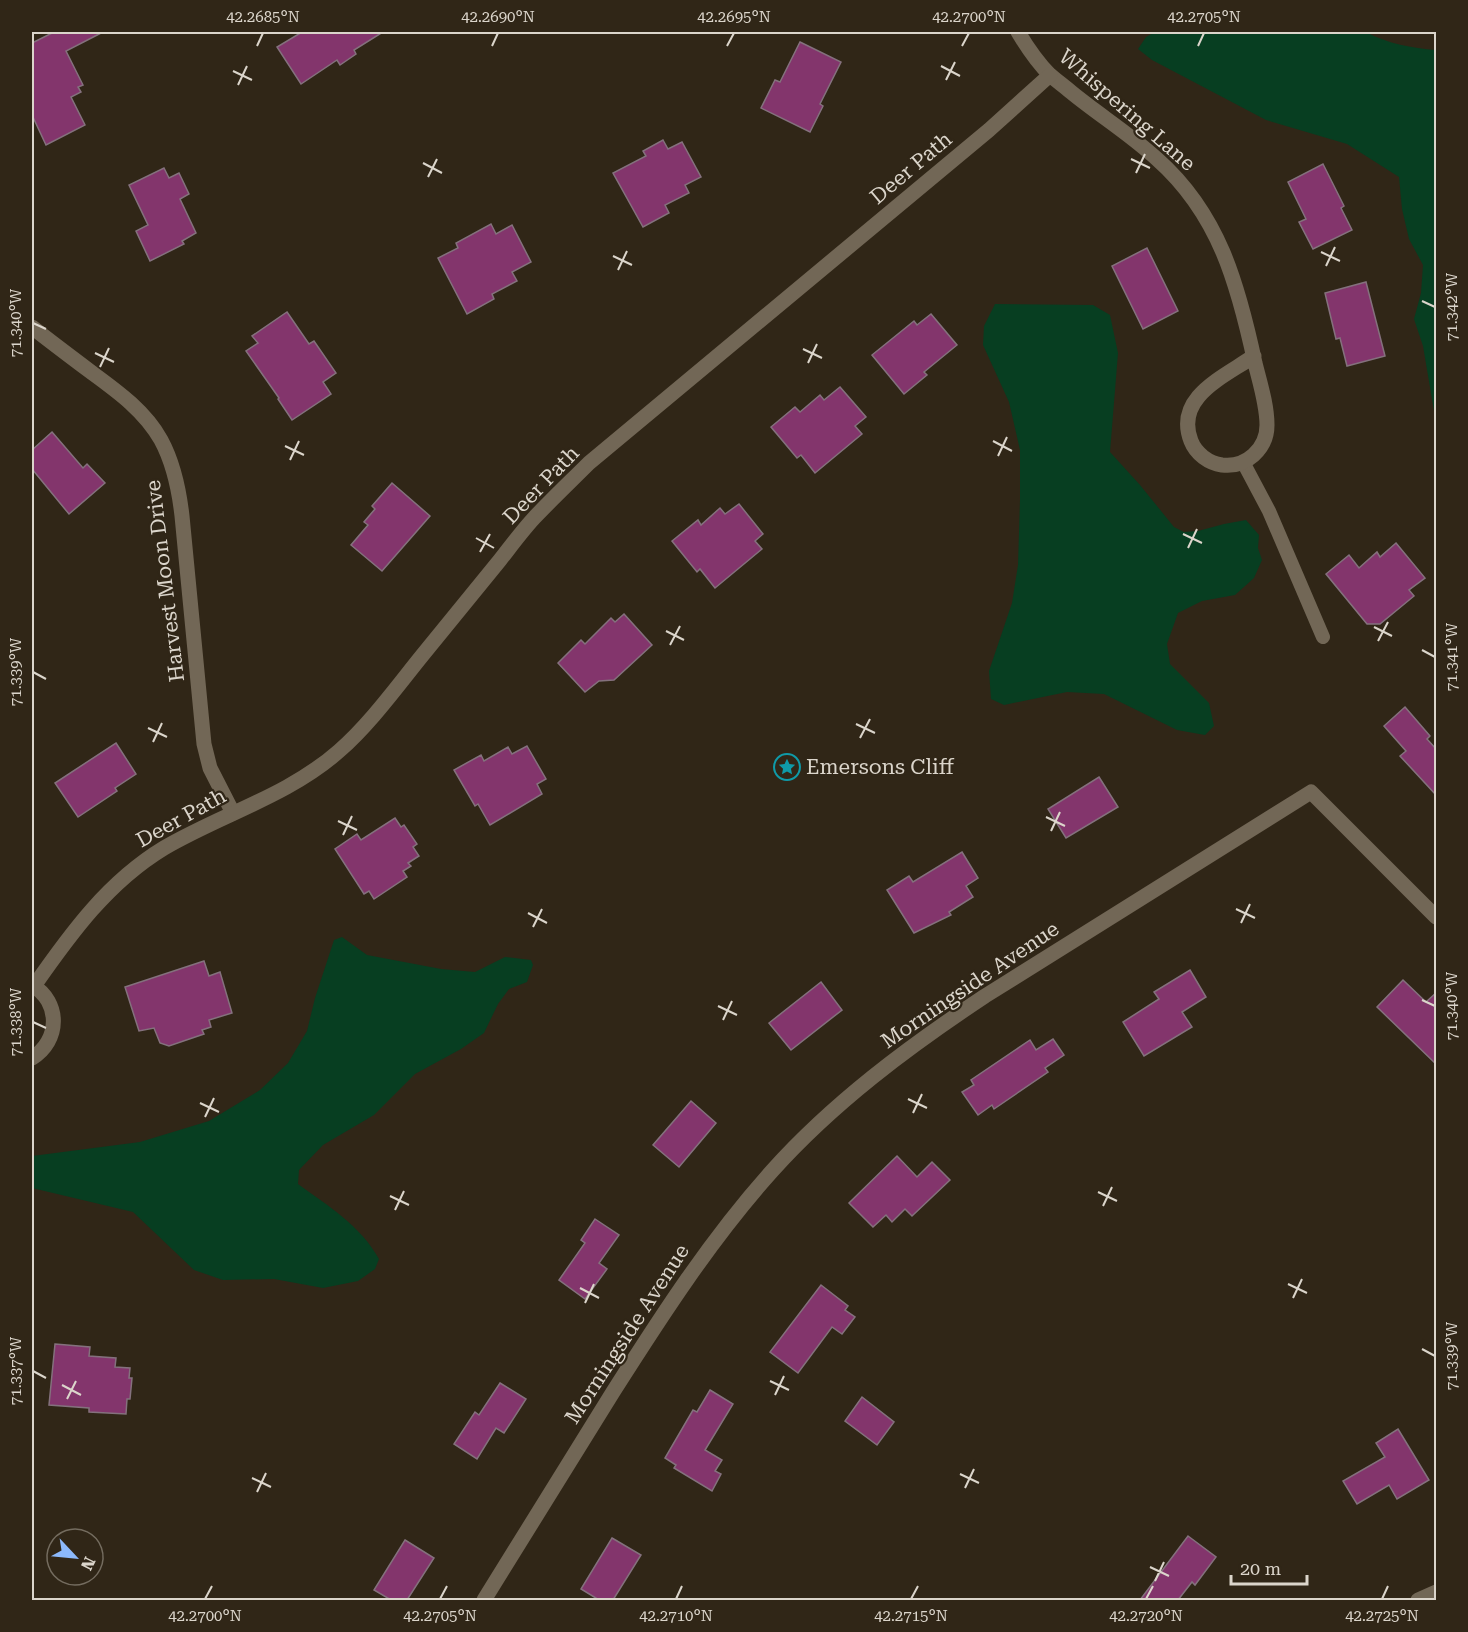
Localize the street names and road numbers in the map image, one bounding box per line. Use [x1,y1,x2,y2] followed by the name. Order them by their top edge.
[1054,44,1200,176] street label: Whispering Lane
[865,127,957,209] street label: Deer Path
[498,441,584,529] street label: Deer Path
[141,479,189,683] street label: Harvest Moon Drive
[132,783,230,852] street label: Deer Path
[877,917,1063,1053] street label: Morningside Avenue
[560,1240,694,1428] street label: Morningside Avenue

